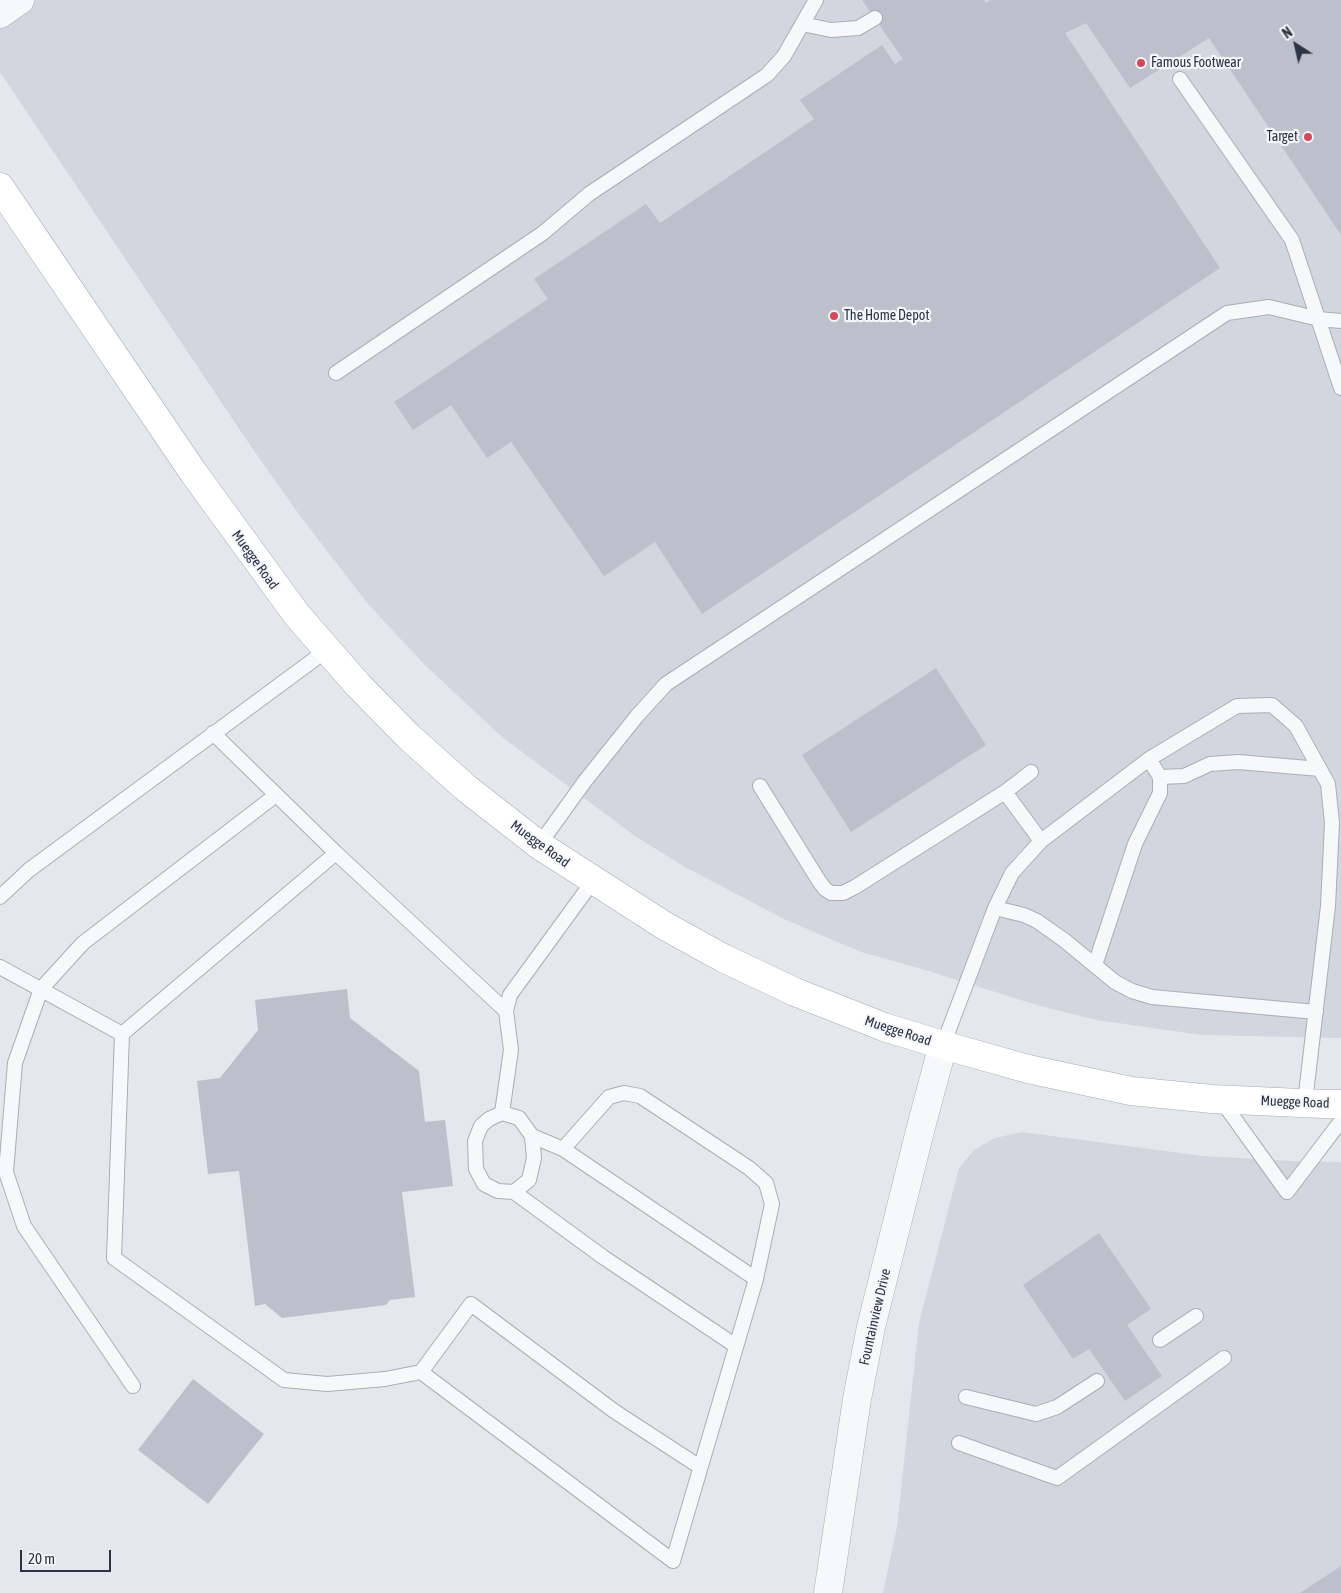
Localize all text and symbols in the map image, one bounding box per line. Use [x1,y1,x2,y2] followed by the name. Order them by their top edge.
[1271,20,1321,70] north arrow
[1279,24,1295,42] text: N
[1151,55,1241,71] place label: Famous Footwear
[1135,57,1147,69] marker: Famous Footwear
[1266,129,1298,145] place label: Target
[1302,131,1314,143] marker: Target
[844,308,929,324] place label: The Home Depot
[828,310,840,322] marker: The Home Depot
[228,527,282,593] street label: Muegge Road
[507,817,573,871] street label: Muegge Road
[863,1012,933,1050] street label: Muegge Road
[1260,1092,1330,1112] street label: Muegge Road
[856,1267,894,1367] street label: Fountainview Drive
[22,1540,114,1572] scale bar
[28,1550,55,1567] text: 20 m

